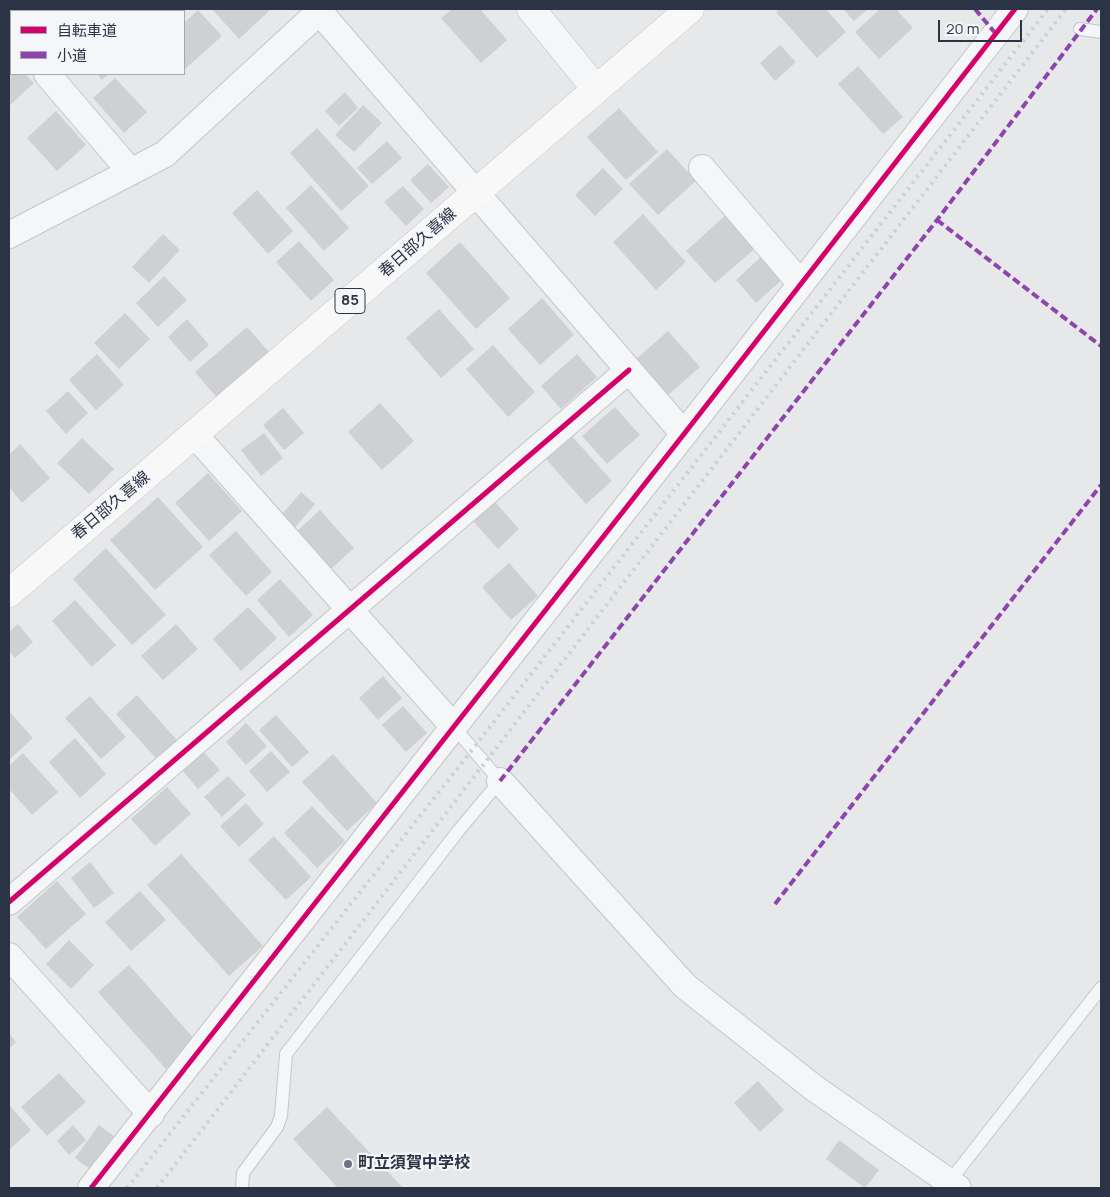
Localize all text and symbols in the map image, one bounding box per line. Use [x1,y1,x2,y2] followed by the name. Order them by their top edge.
[10,10,185,75] legend
[940,10,1024,42] scale bar
[946,18,979,39] text: 20 m
[57,20,117,41] text: 自転車道
[57,45,87,66] text: 小道
[375,204,461,282] street label: 春日部久喜線
[335,288,365,314] road number: 85
[68,468,154,544] street label: 春日部久喜線
[358,1154,470,1174] place label: 町立須賀中学校
[342,1158,354,1170] marker: 町立須賀中学校

